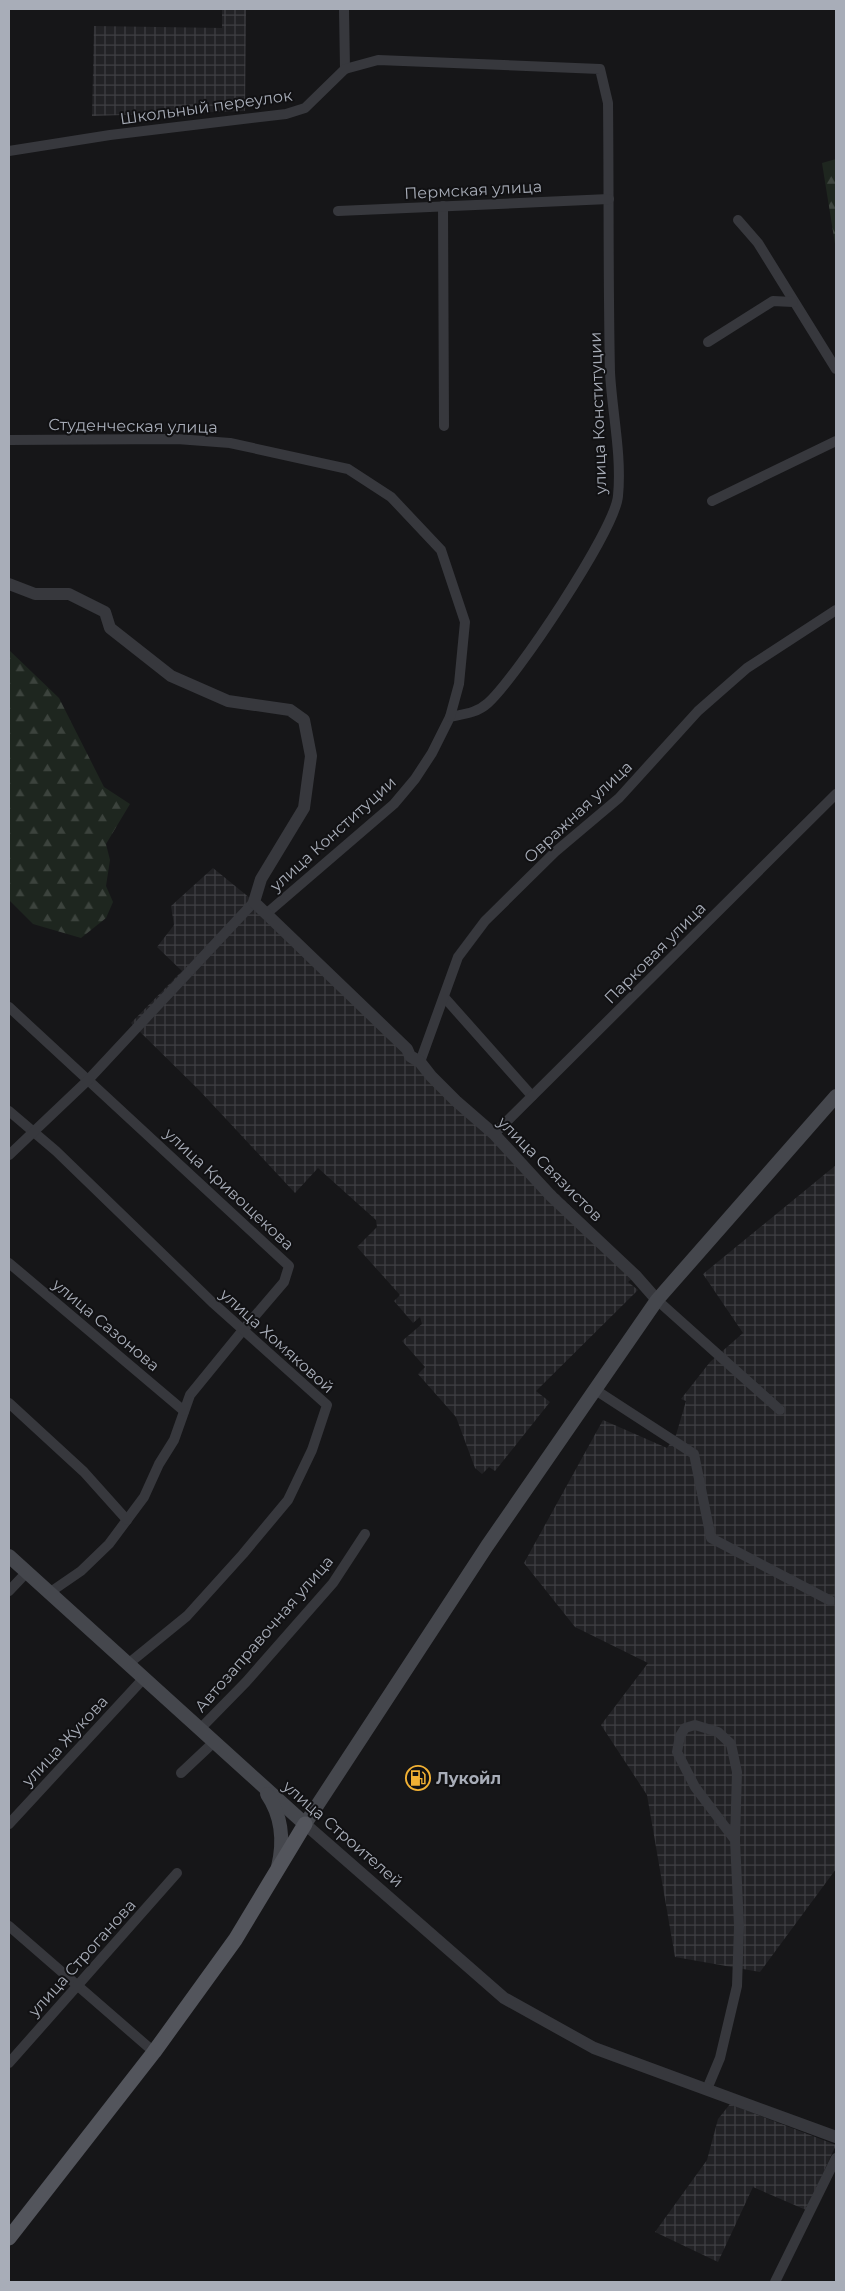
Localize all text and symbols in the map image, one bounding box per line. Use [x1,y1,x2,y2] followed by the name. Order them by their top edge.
[119,85,294,129] street label: Школьный переулок
[404,177,542,203] street label: Пермская улица
[586,331,610,496] street label: улица Конституции
[48,415,218,437] street label: Студенческая улица
[520,757,636,867] street label: Овражная улица
[265,772,400,896] street label: улица Конституции
[600,898,710,1008] street label: Парковая улица
[493,1112,606,1225] street label: улица Связистов
[160,1123,298,1254] street label: улица Кривощекова
[48,1274,163,1375] street label: улица Сазонова
[215,1284,338,1397] street label: улица Хомяковой
[191,1552,337,1716] street label: Автозаправочная улица
[17,1692,112,1791] street label: улица Жукова
[405,1765,431,1791] fuel station icon: Лукойл
[436,1769,501,1788] place label: Лукойл
[278,1776,407,1891] street label: улица Строителей
[24,1896,140,2021] street label: улица Строганова

